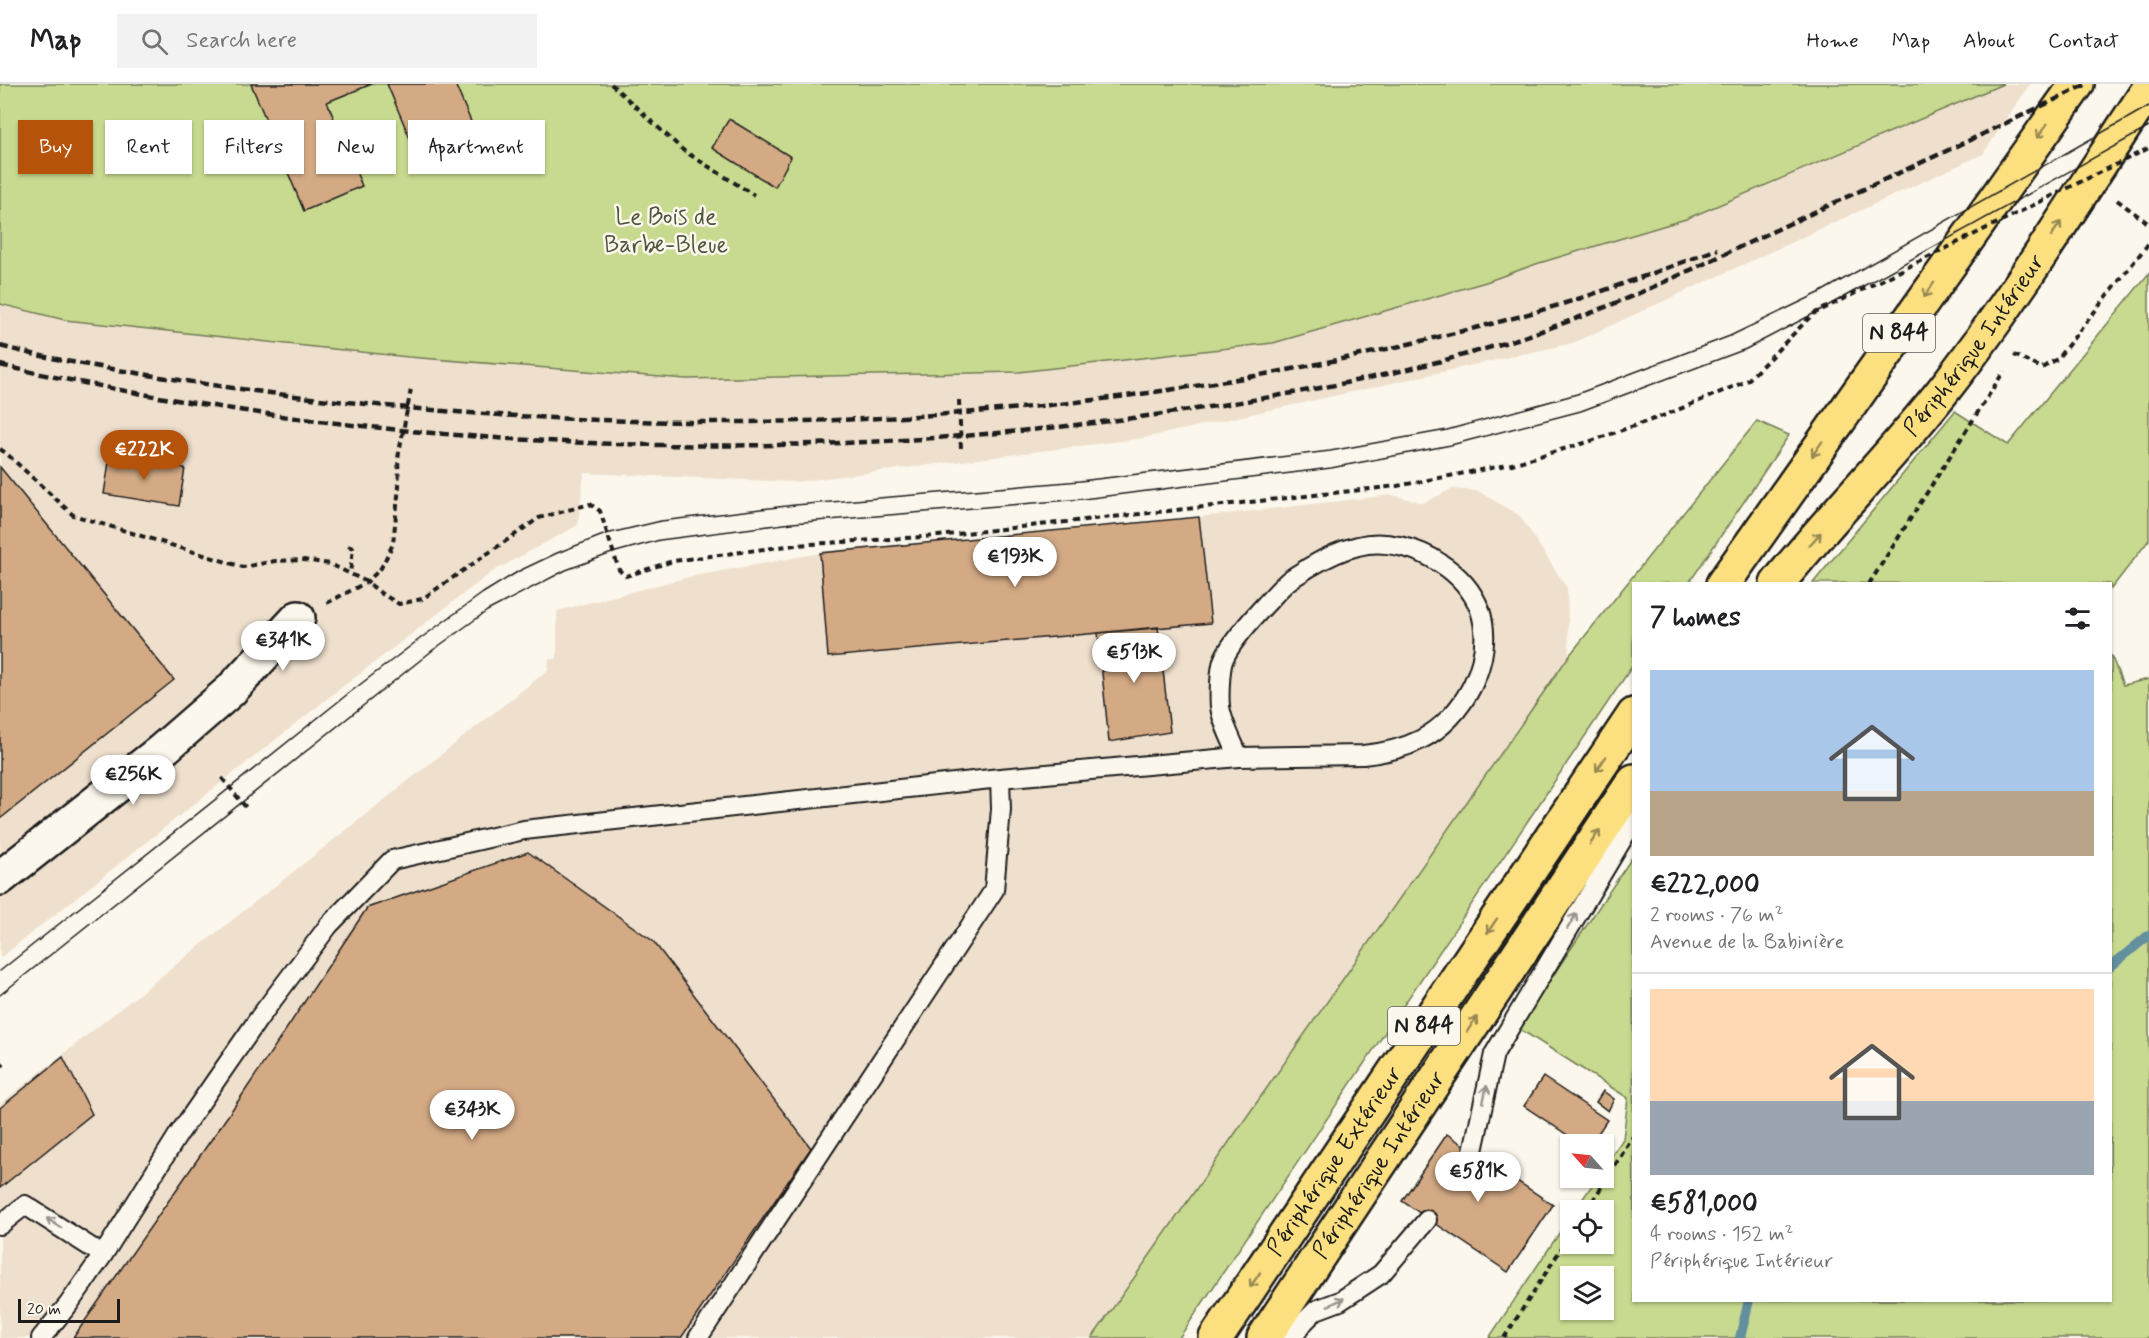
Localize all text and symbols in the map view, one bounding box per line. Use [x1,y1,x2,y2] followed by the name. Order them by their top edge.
[117,14,537,68] search box
[30,23,81,60] text: Map
[138,25,171,58] icon: search
[186,27,297,55] text: Search here
[1807,27,1859,55] text: Home
[1892,27,1930,55] text: Map
[1963,27,2015,55] text: About
[2048,27,2119,55] text: Contact
[18,120,93,174] chip: Buy
[105,120,192,174] chip: Rent
[204,120,304,174] chip: Filters
[316,120,396,174] chip: New
[408,120,545,174] chip: Apartment
[2036,123,2048,139] one-way arrow
[604,202,728,261] park label: Le Bois de Barbe-Bleue
[2050,221,2062,238] one-way arrow
[1896,248,2052,443] street label: Périphérique Intérieur
[1923,282,1936,298] one-way arrow
[1863,314,1935,352] road number: N 844
[102,430,186,481] pin: €222K
[114,436,174,463] text: €222K
[1810,441,1823,457] one-way arrow
[1808,532,1822,547] one-way arrow
[973,537,1057,588] pin: €193K
[987,543,1043,570] text: €193K
[1650,601,1741,635] text: 7 homes
[2061,602,2094,635] icon: filters
[241,621,325,672] pin: €341K
[255,627,311,654] text: €341K
[1092,633,1176,684] pin: €513K
[1106,639,1162,666] text: €513K
[1818,709,1926,817] icon: home
[91,755,175,806] pin: €256K
[1595,755,1607,771] one-way arrow
[104,761,162,788] text: €256K
[1589,829,1602,846] one-way arrow
[1650,868,1760,902] text: €222,000
[1650,902,1783,929] text: 2 rooms · 76 m²
[1567,913,1579,930] one-way arrow
[1486,917,1498,933] one-way arrow
[1650,929,1844,956] text: Avenue de la Babinière
[1388,1007,1460,1045] road number: N 844
[1466,1016,1478,1032] one-way arrow
[1818,1028,1926,1136] icon: home
[1260,1060,1410,1262] street label: Périphérique Extérieur
[1305,1064,1453,1265] street label: Périphérique Intérieur
[1480,1084,1491,1104] one-way arrow
[430,1090,514,1141] pin: €343K
[444,1096,500,1123] text: €343K
[1560,1134,1614,1188] north arrow
[1560,1134,1614,1320] map controls
[1436,1152,1520,1203] pin: €581K
[1449,1158,1507,1185] text: €581K
[1650,1187,1758,1221] text: €581,000
[1560,1200,1614,1254] button: locate
[46,1217,63,1229] one-way arrow
[1650,1221,1793,1248] text: 4 rooms · 152 m²
[1650,1248,1833,1275] text: Périphérique Intérieur
[1560,1266,1614,1320] button: layers
[1249,1271,1261,1287] one-way arrow
[1326,1295,1344,1307] one-way arrow
[18,1296,120,1324] scale bar
[27,1299,61,1320] text: 20 m

